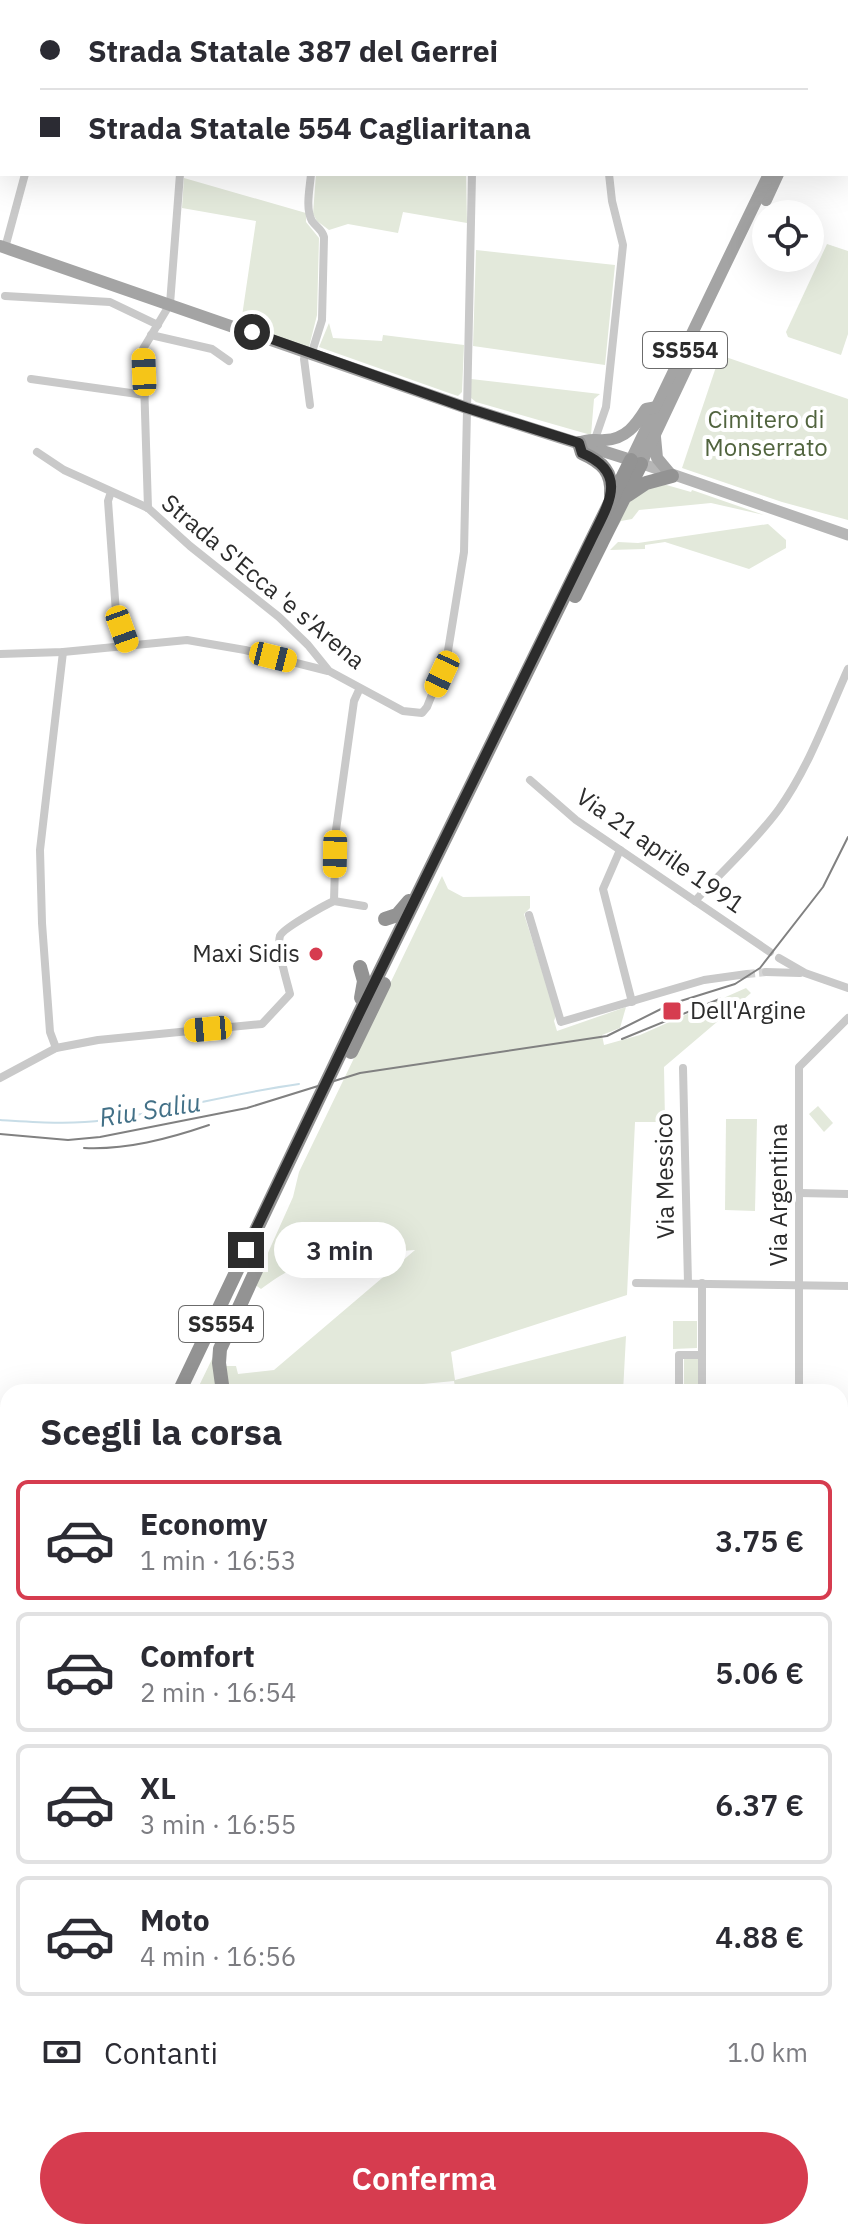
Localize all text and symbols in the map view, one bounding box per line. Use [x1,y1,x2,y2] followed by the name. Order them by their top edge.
[88,31,498,70] text: Strada Statale 387 del Gerrei
[88,108,531,147] text: Strada Statale 554 Cagliaritana
[752,200,824,272] map controls
[752,200,824,272] button: locate
[234,314,270,350] route start
[643,332,727,368] road number: SS554
[131,348,157,396] car
[704,403,828,463] park label: Cimitero di Monserrato
[155,487,372,676] street label: Strada S'Ecca 'e s'Arena
[103,602,141,656] car
[247,640,299,674] car
[421,647,463,701] car
[570,780,751,920] street label: Via 21 aprile 1991
[323,830,347,878] car
[192,937,300,969] place label: Maxi Sidis
[307,945,325,963] marker: Maxi Sidis
[690,994,806,1026] place label: Dell'Argine
[661,1000,683,1022] marker: Dell'Argine
[183,1015,233,1043] car
[97,1084,203,1134] water label: Riu Saliu
[647,1113,681,1239] street label: Via Messico
[762,1123,794,1266] street label: Via Argentina
[274,1222,406,1278] callout: 3 min
[228,1232,264,1268] route end
[306,1233,374,1267] text: 3 min
[179,1306,263,1342] road number: SS554
[40,1408,283,1455] text: Scegli la corsa
[44,1504,116,1576] icon: car
[140,1504,268,1543] text: Economy
[715,1521,804,1560] text: 3.75 €
[140,1543,296,1577] text: 1 min · 16:53
[44,1636,116,1708] icon: car
[140,1636,255,1675] text: Comfort
[715,1653,804,1692] text: 5.06 €
[140,1675,296,1709] text: 2 min · 16:54
[44,1768,116,1840] icon: car
[140,1768,176,1807] text: XL
[715,1785,804,1824] text: 6.37 €
[140,1807,296,1841] text: 3 min · 16:55
[44,1900,116,1972] icon: car
[140,1900,210,1939] text: Moto
[715,1917,804,1956] text: 4.88 €
[140,1939,296,1973] text: 4 min · 16:56
[40,2030,84,2074] icon: cash
[104,2033,218,2072] text: Contanti
[727,2035,808,2069] text: 1.0 km
[40,2132,808,2224] button: Conferma

